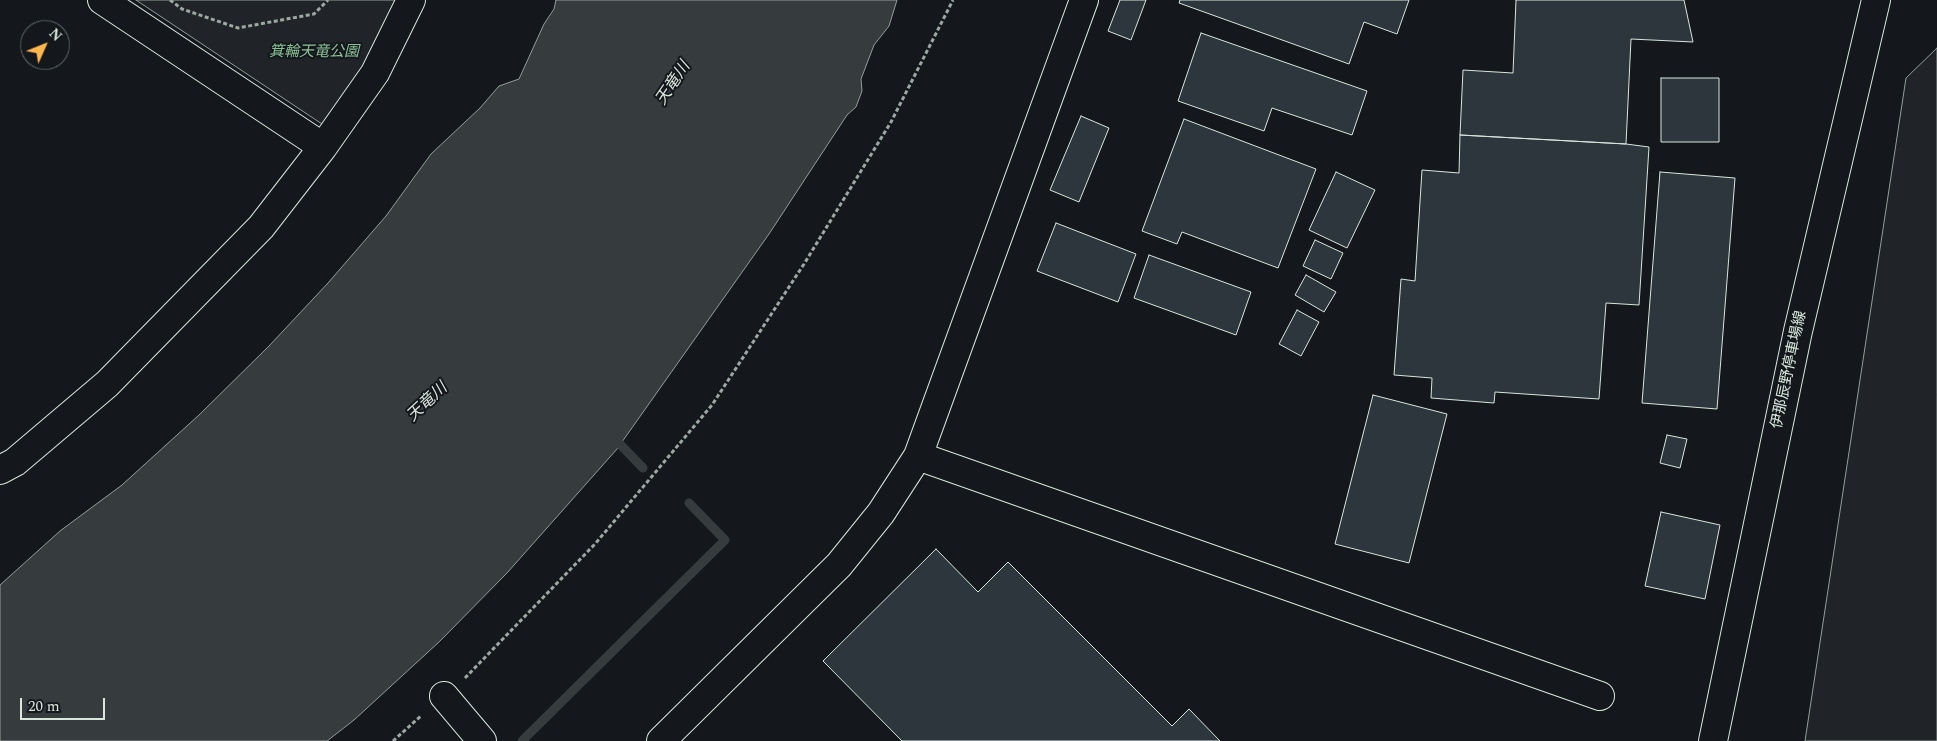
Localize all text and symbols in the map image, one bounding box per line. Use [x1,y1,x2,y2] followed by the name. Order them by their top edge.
[20,20,70,70] north arrow
[44,24,67,46] text: N
[269,44,359,62] park label: 箕輪天竜公園
[653,59,695,109] water label: 天竜川
[1769,309,1811,431] street label: 伊那辰野停車場線
[404,380,452,426] water label: 天竜川
[22,688,108,720] scale bar
[28,695,60,718] text: 20 m

